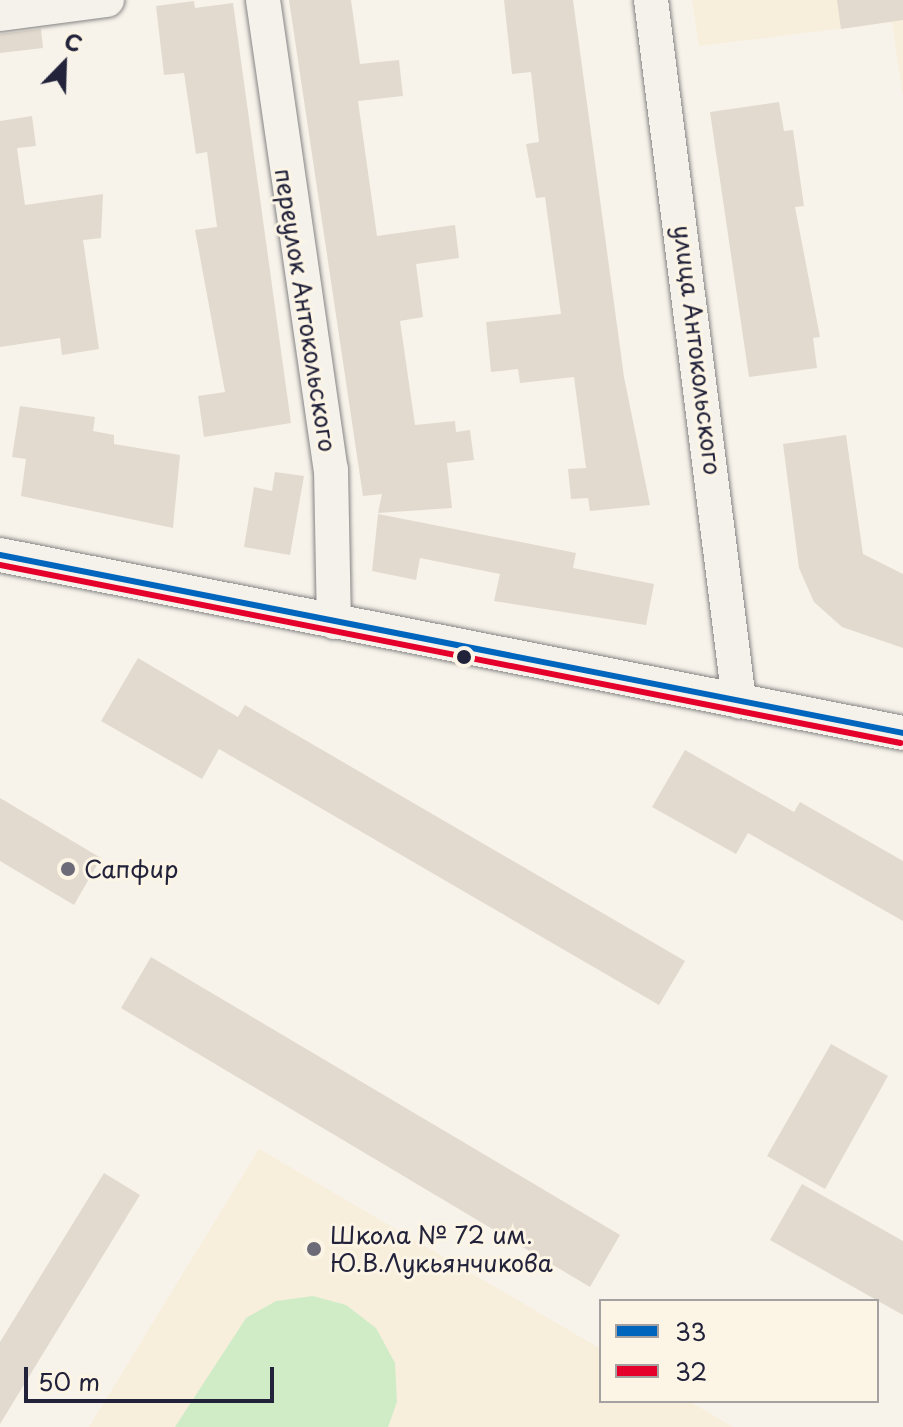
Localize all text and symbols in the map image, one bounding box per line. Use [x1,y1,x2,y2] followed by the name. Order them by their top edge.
[60,23,88,60] text: С
[24,24,104,104] north arrow
[269,165,343,455] street label: переулок Антокольского
[668,223,728,477] street label: улица Антокольского
[456,649,472,665] unlabelled marker
[84,855,178,883] place label: Сапфир
[59,860,77,878] marker: Сапфир
[330,1221,553,1277] place label: Школа № 72 им. Ю.В.Лукьянчикова
[305,1240,323,1258] marker: Школа № 72 им. Ю.В.Лукьянчикова
[599,1299,879,1403] legend
[675,1313,707,1349] text: 33
[28,1351,278,1401] scale bar
[675,1353,707,1389] text: 32
[38,1363,100,1399] text: 50 m

